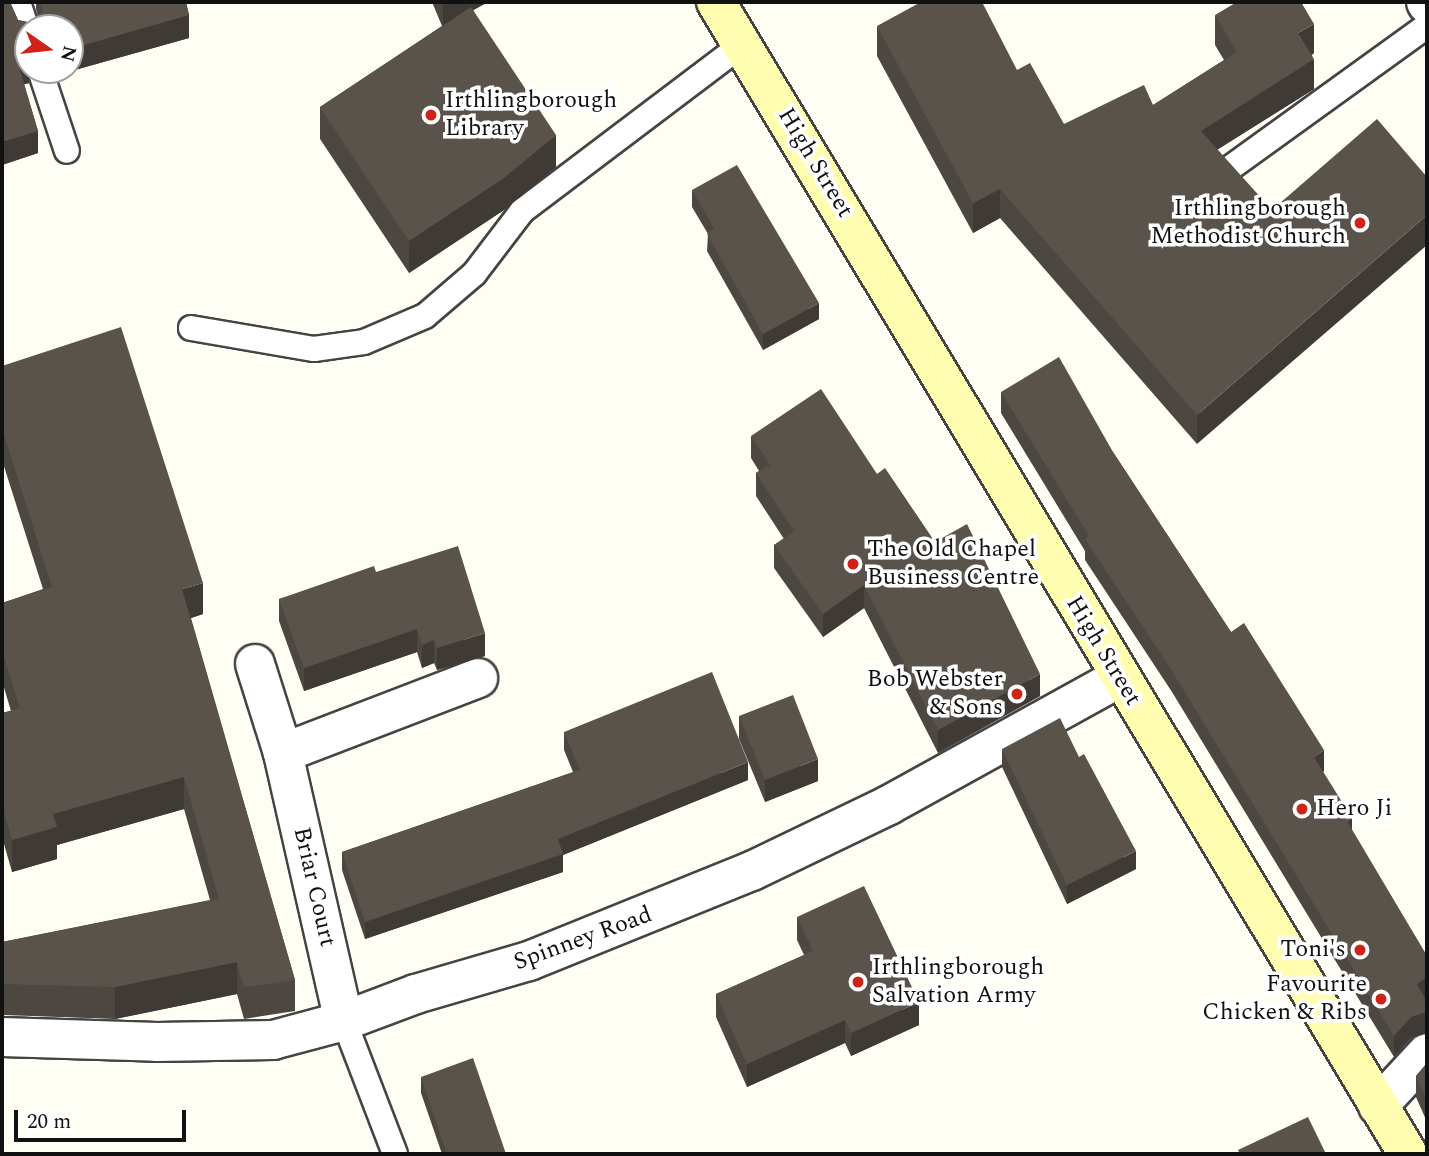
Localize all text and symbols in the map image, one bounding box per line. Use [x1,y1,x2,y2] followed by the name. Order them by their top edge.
[14,14,84,84] north arrow
[52,43,84,65] text: N
[445,87,617,143] place label: Irthlingborough Library
[771,103,859,223] street label: High Street
[423,107,439,123] marker: Irthlingborough Library
[1150,195,1346,251] place label: Irthlingborough Methodist Church
[1352,215,1368,231] marker: Irthlingborough Methodist Church
[867,536,1039,592] place label: The Old Chapel Business Centre
[845,556,861,572] marker: The Old Chapel Business Centre
[1059,591,1147,711] street label: High Street
[867,666,1003,722] place label: Bob Webster & Sons
[1009,686,1025,702] marker: Bob Webster & Sons
[1316,795,1392,823] place label: Hero Ji
[1294,801,1310,817] marker: Hero Ji
[286,824,342,950] street label: Briar Court
[510,901,656,977] street label: Spinney Road
[1280,936,1346,964] place label: Toni's
[1352,942,1368,958] marker: Toni's
[872,954,1044,1010] place label: Irthlingborough Salvation Army
[1202,971,1367,1027] place label: Favourite Chicken & Ribs
[850,974,866,990] marker: Irthlingborough Salvation Army
[1373,991,1389,1007] marker: Favourite Chicken & Ribs
[18,1096,189,1140] scale bar
[27,1106,71,1138] text: 20 m

